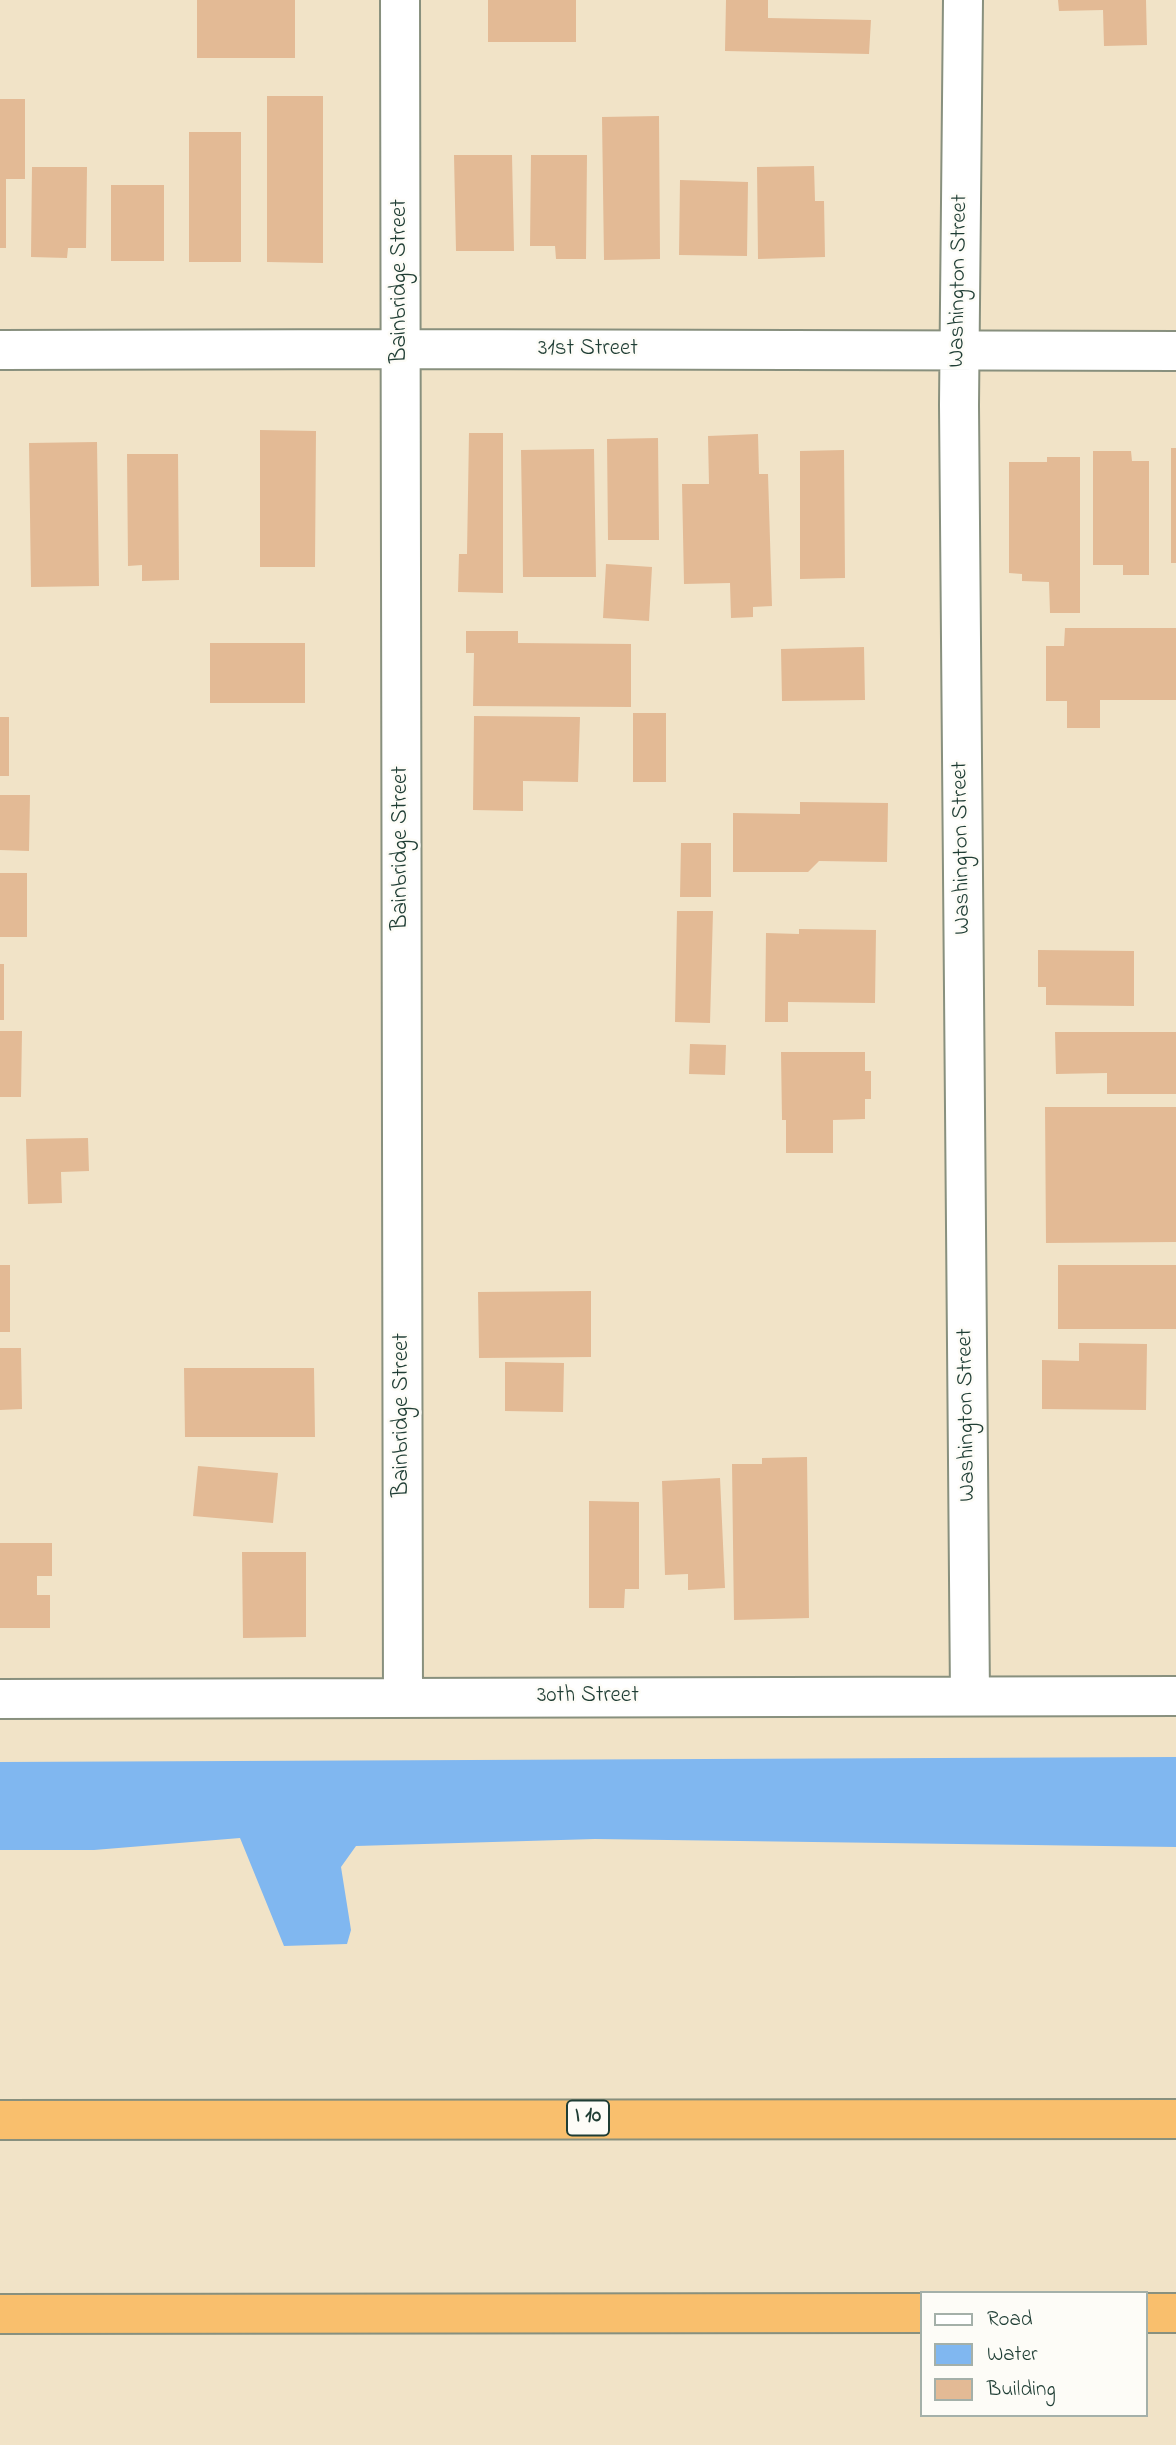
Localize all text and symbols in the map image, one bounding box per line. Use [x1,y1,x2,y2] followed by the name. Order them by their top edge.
[945,194,975,368] street label: Washington Street
[387,199,415,363] street label: Bainbridge Street
[538,336,638,364] street label: 31st Street
[948,761,978,935] street label: Washington Street
[388,766,416,930] street label: Bainbridge Street
[953,1328,983,1502] street label: Washington Street
[389,1333,417,1497] street label: Bainbridge Street
[537,1683,639,1711] street label: 30th Street
[567,2100,609,2136] road number: I 10
[920,2291,1148,2417] legend
[987,2305,1033,2335] text: Road
[987,2340,1038,2370] text: Water
[987,2375,1056,2405] text: Building

